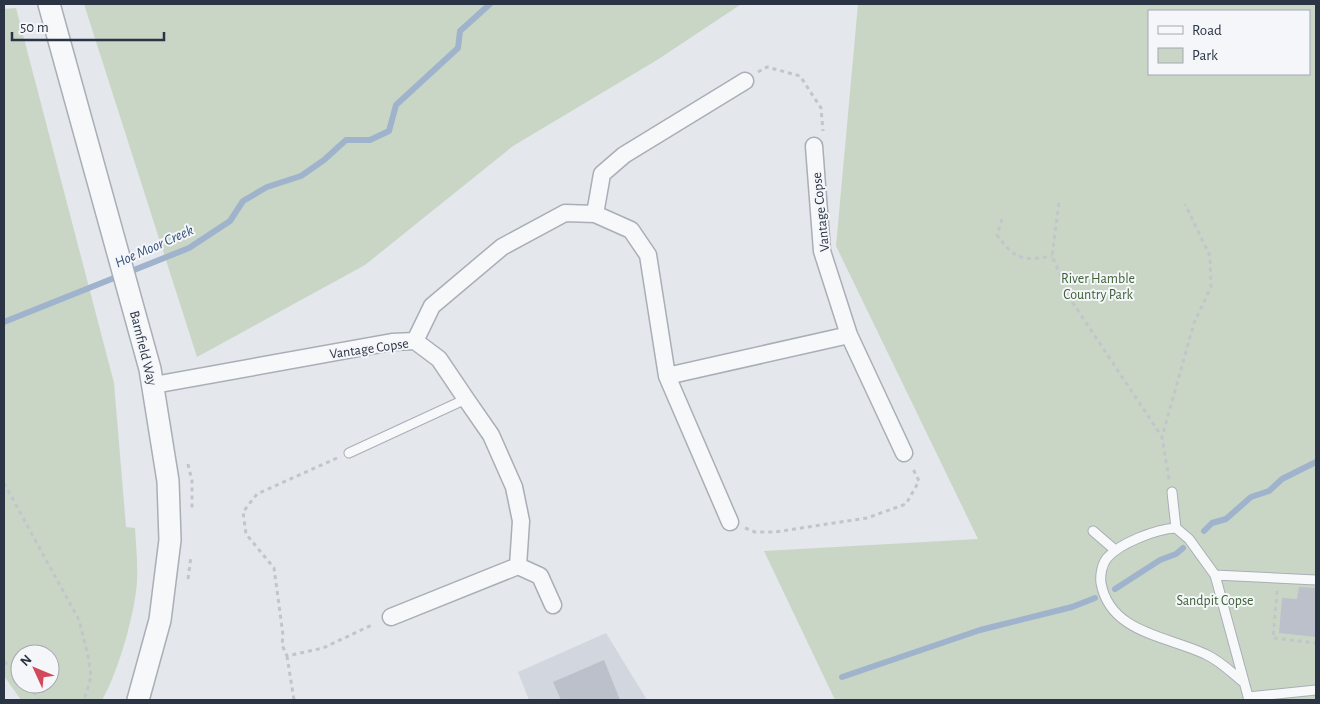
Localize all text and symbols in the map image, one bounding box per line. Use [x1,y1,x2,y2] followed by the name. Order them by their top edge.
[12,10,165,42] scale bar
[1148,10,1310,75] legend
[20,20,49,35] text: 50 m
[1192,23,1222,38] text: Road
[1192,48,1218,63] text: Park
[810,171,832,252] street label: Vantage Copse
[113,222,196,270] water label: Hoe Moor Creek
[1061,272,1135,302] park label: River Hamble Country Park
[127,309,159,387] street label: Barnfield Way
[329,337,410,361] street label: Vantage Copse
[1176,594,1254,608] park label: Sandpit Copse
[10,644,60,694] north arrow
[18,652,35,669] text: N

